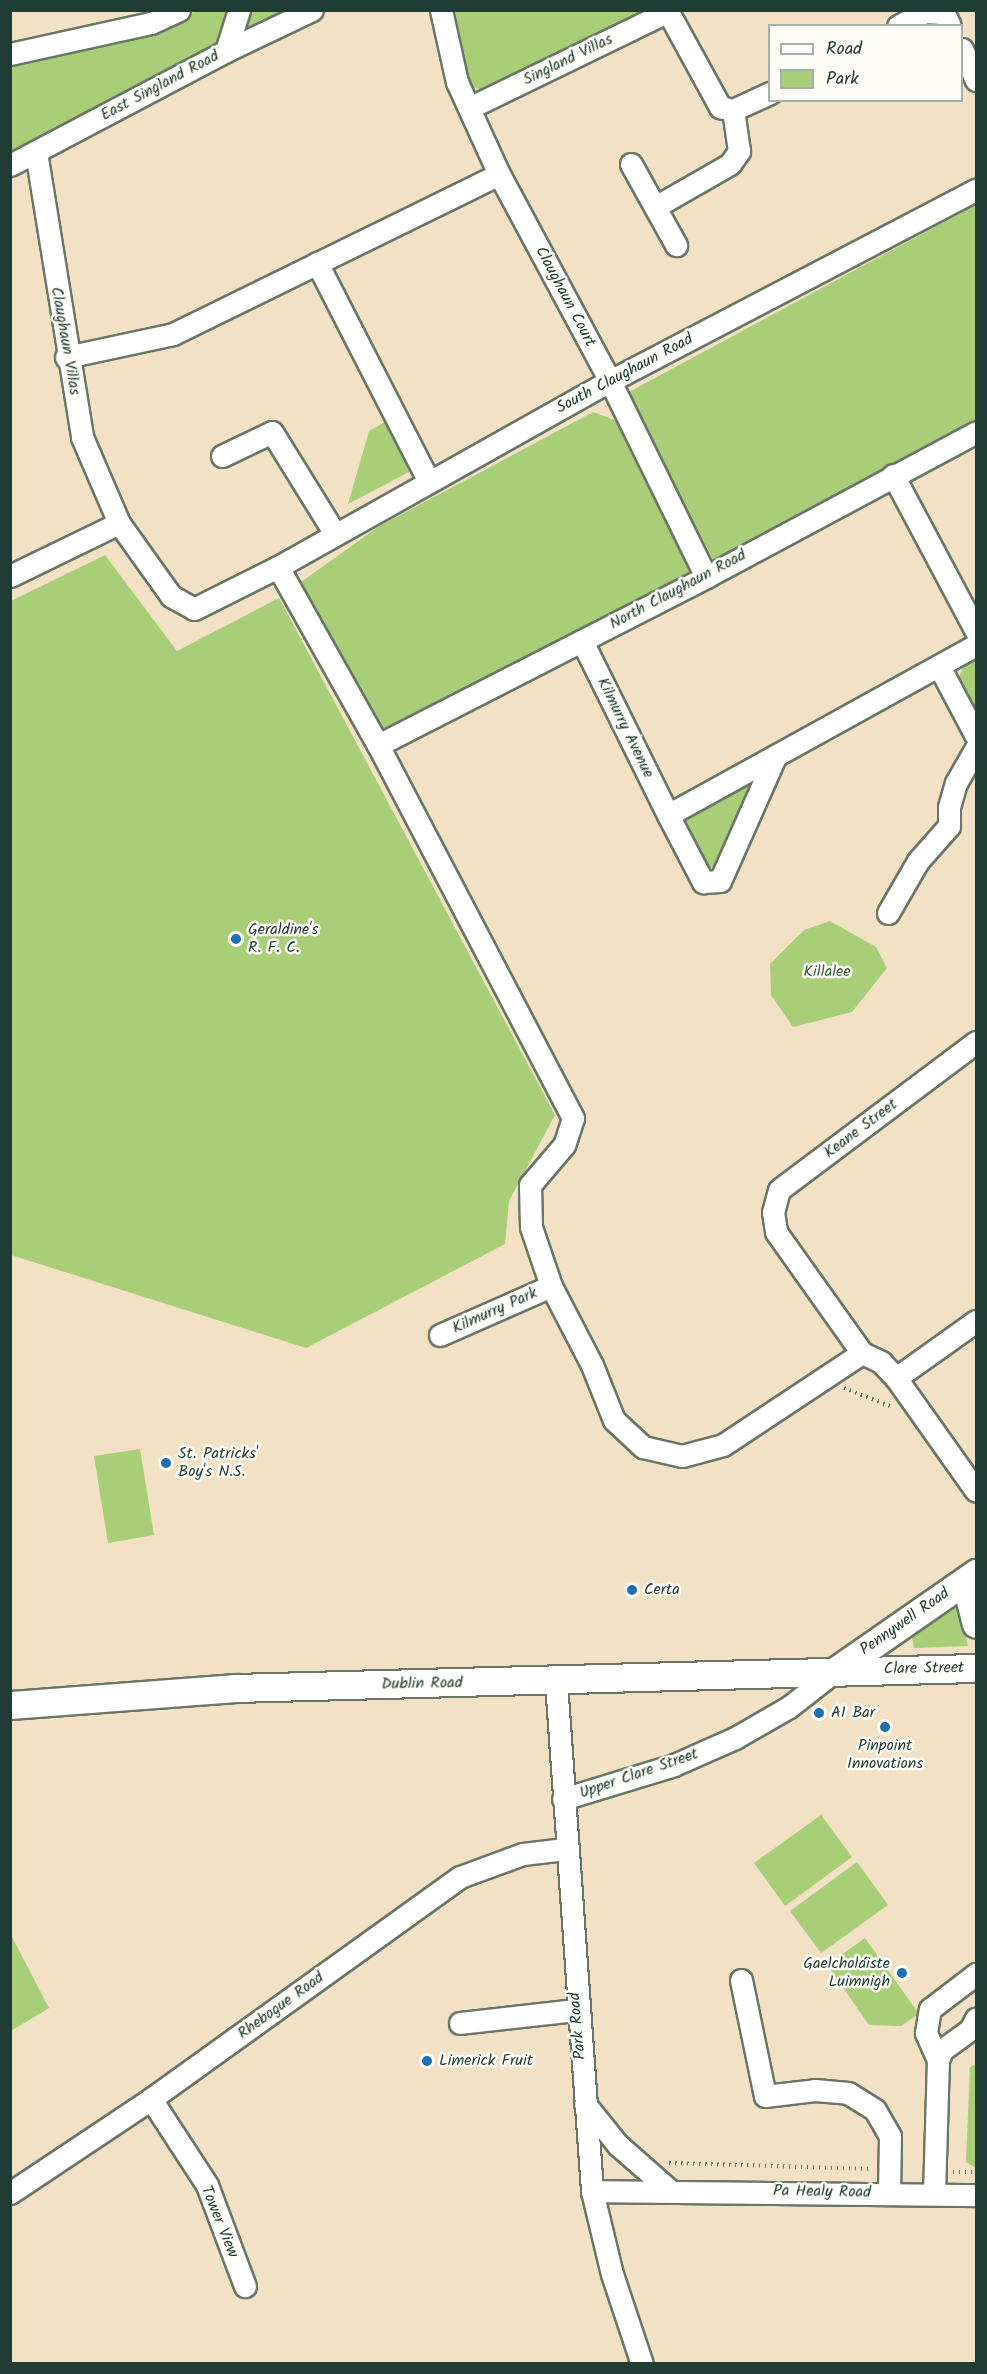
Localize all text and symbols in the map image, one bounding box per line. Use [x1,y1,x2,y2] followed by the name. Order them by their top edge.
[768,24,963,102] legend
[520,30,616,90] street label: Singland Villas
[826,35,862,64] text: Road
[98,47,222,125] street label: East Singland Road
[826,65,859,94] text: Park
[530,243,600,351] street label: Claughaun Court
[46,285,84,397] street label: Claughaun Villas
[554,330,696,418] street label: South Claughaun Road
[607,546,749,634] street label: North Claughaun Road
[592,675,658,781] street label: Kilmurry Avenue
[248,920,318,958] place label: Geraldine's R. F. C.
[229,932,243,946] marker: Geraldine's R. F. C.
[804,962,850,982] park label: Killalee
[821,1095,901,1163] street label: Keane Street
[449,1284,541,1338] street label: Kilmurry Park
[178,1444,258,1482] place label: St. Patricks' Boy's N.S.
[159,1456,173,1470] marker: St. Patricks' Boy's N.S.
[644,1580,680,1600] place label: Certa
[625,1583,639,1597] marker: Certa
[857,1584,953,1660] street label: Pennywell Road
[884,1659,964,1679] street label: Clare Street
[381,1674,463,1694] street label: Dublin Road
[831,1703,875,1723] place label: A1 Bar
[812,1706,826,1720] marker: A1 Bar
[878,1720,892,1734] marker: Pinpoint Innovations
[847,1736,923,1774] place label: Pinpoint Innovations
[577,1745,701,1803] street label: Upper Clare Street
[803,1954,890,1992] place label: Gaelcholáiste Luimnigh
[895,1966,909,1980] marker: Gaelcholáiste Luimnigh
[234,1968,328,2044] street label: Rhebogue Road
[565,1992,591,2060] street label: Park Road
[439,2051,533,2071] place label: Limerick Fruit
[420,2054,434,2068] marker: Limerick Fruit
[773,2182,871,2202] street label: Pa Healy Road
[196,2183,242,2261] street label: Tower View

